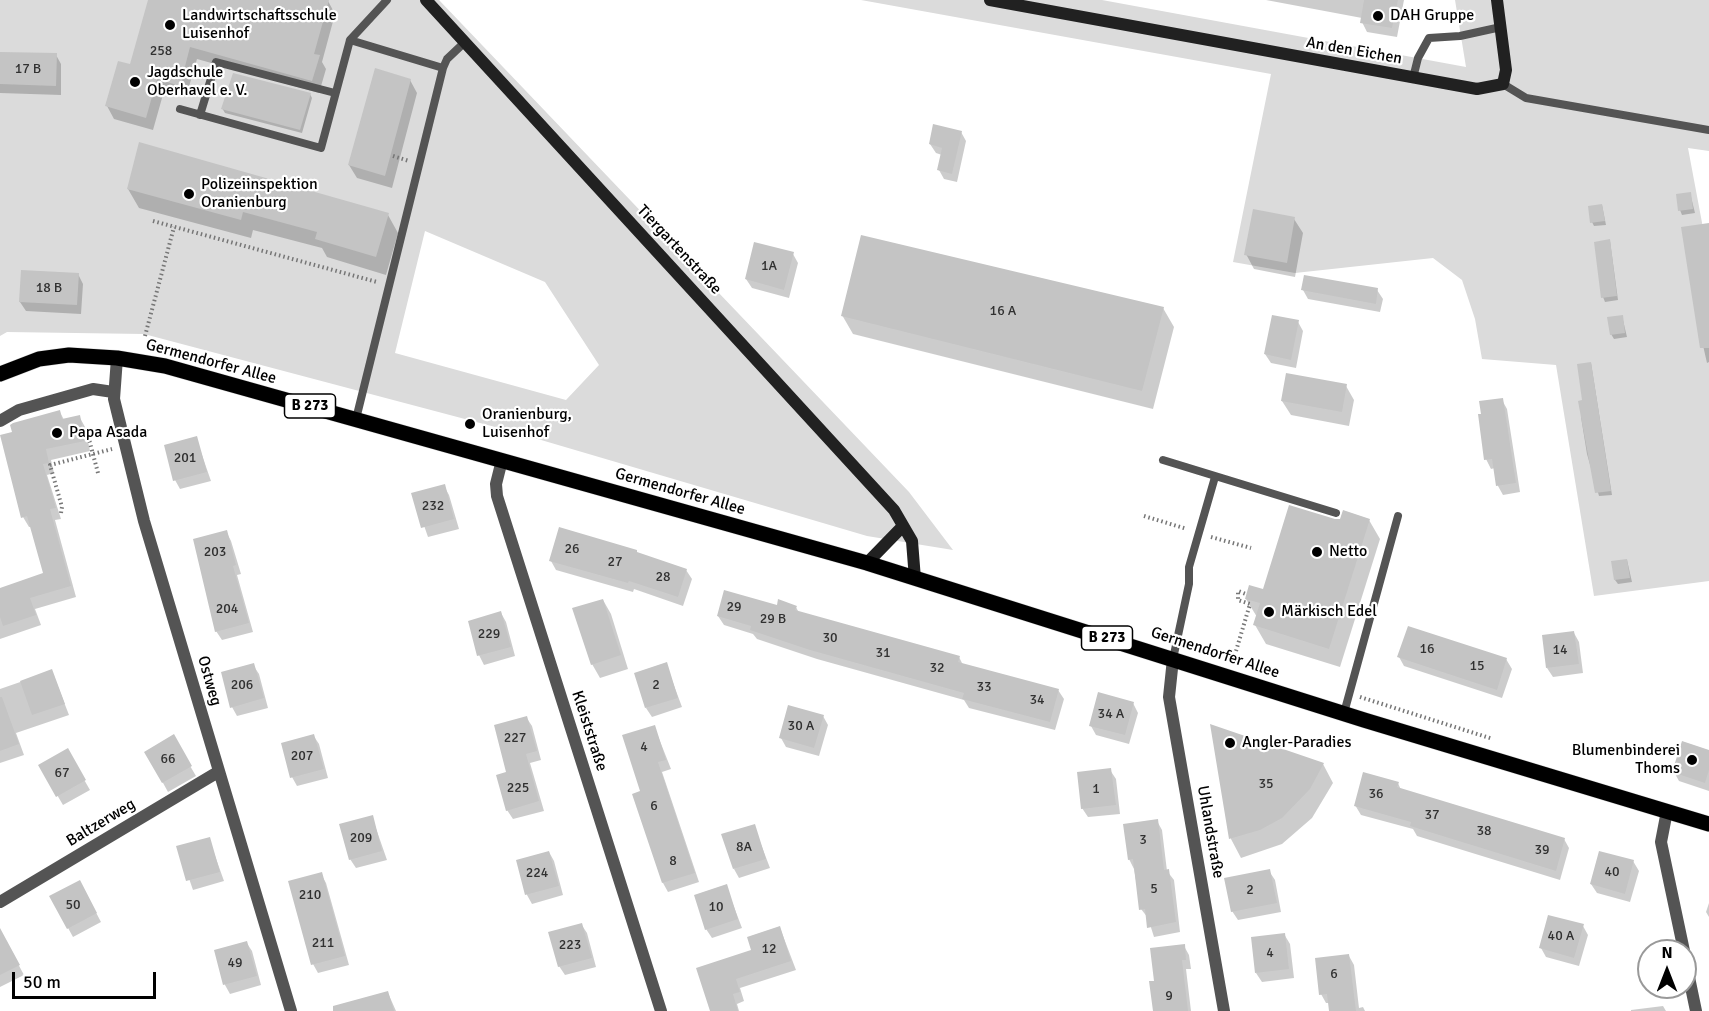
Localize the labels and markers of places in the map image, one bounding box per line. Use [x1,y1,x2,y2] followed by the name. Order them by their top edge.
[182,6,337,44] place label: Landwirtschaftsschule Luisenhof
[1390,6,1474,26] place label: DAH Gruppe
[1371,9,1385,23] marker: DAH Gruppe
[163,18,177,32] marker: Landwirtschaftsschule Luisenhof
[147,63,247,101] place label: Jagdschule Oberhavel e. V.
[128,75,142,89] marker: Jagdschule Oberhavel e. V.
[201,175,318,213] place label: Polizeiinspektion Oranienburg
[182,187,196,201] marker: Polizeiinspektion Oranienburg
[482,405,572,443] place label: Oranienburg, Luisenhof
[463,417,477,431] marker: Oranienburg, Luisenhof
[69,423,147,443] place label: Papa Asada
[50,426,64,440] marker: Papa Asada
[1329,542,1367,562] place label: Netto
[1310,545,1324,559] marker: Netto
[1281,602,1377,622] place label: Märkisch Edel
[1262,605,1276,619] marker: Märkisch Edel
[1242,733,1351,753] place label: Angler-Paradies
[1223,736,1237,750] marker: Angler-Paradies
[1572,741,1680,779] place label: Blumenbinderei Thoms
[1685,753,1699,767] marker: Blumenbinderei Thoms

